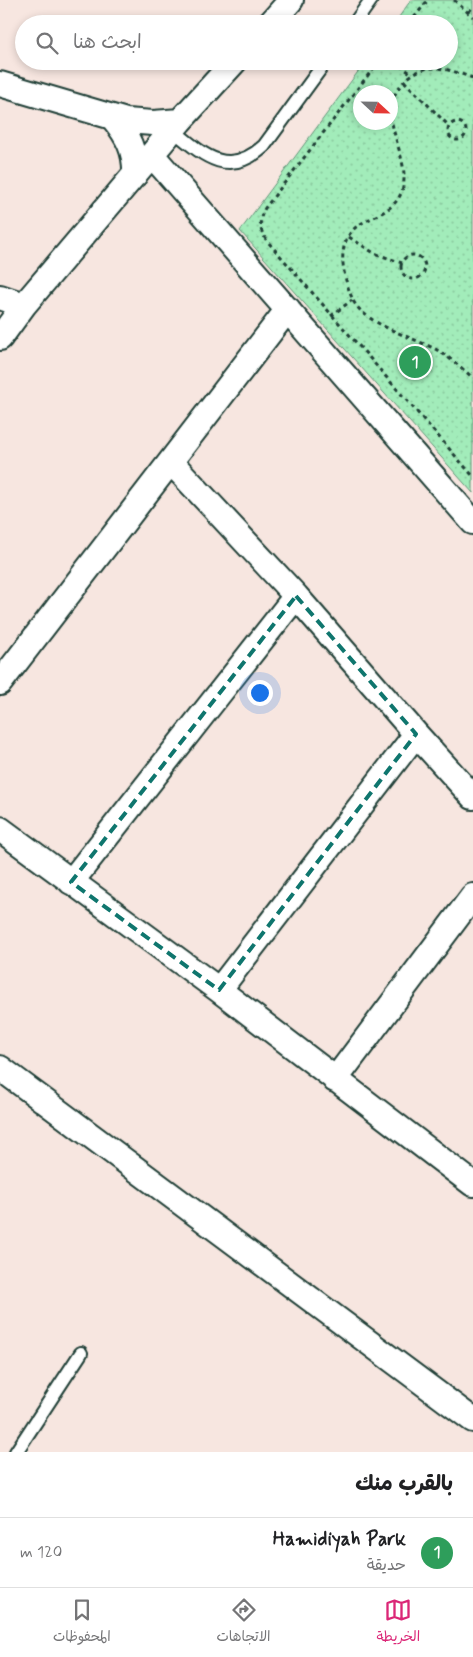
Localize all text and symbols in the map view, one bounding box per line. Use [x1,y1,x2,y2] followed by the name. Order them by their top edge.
[15,15,458,70] search box
[33,29,61,57] icon: search
[73,30,142,55] text: ابحث هنا
[353,85,398,130] north arrow
[399,343,431,381] pin: 1
[247,680,273,706] your location
[355,1470,453,1498] text: بالقرب منك
[273,1527,406,1552] text: Hamidiyah Park
[20,1542,62,1563] text: 120 m
[433,1542,441,1563] text: 1
[367,1555,406,1576] text: حديقة
[53,1596,111,1649] tab: المحفوظات
[216,1596,271,1649] tab: الاتجاهات
[376,1596,420,1649] tab: الخريطة

